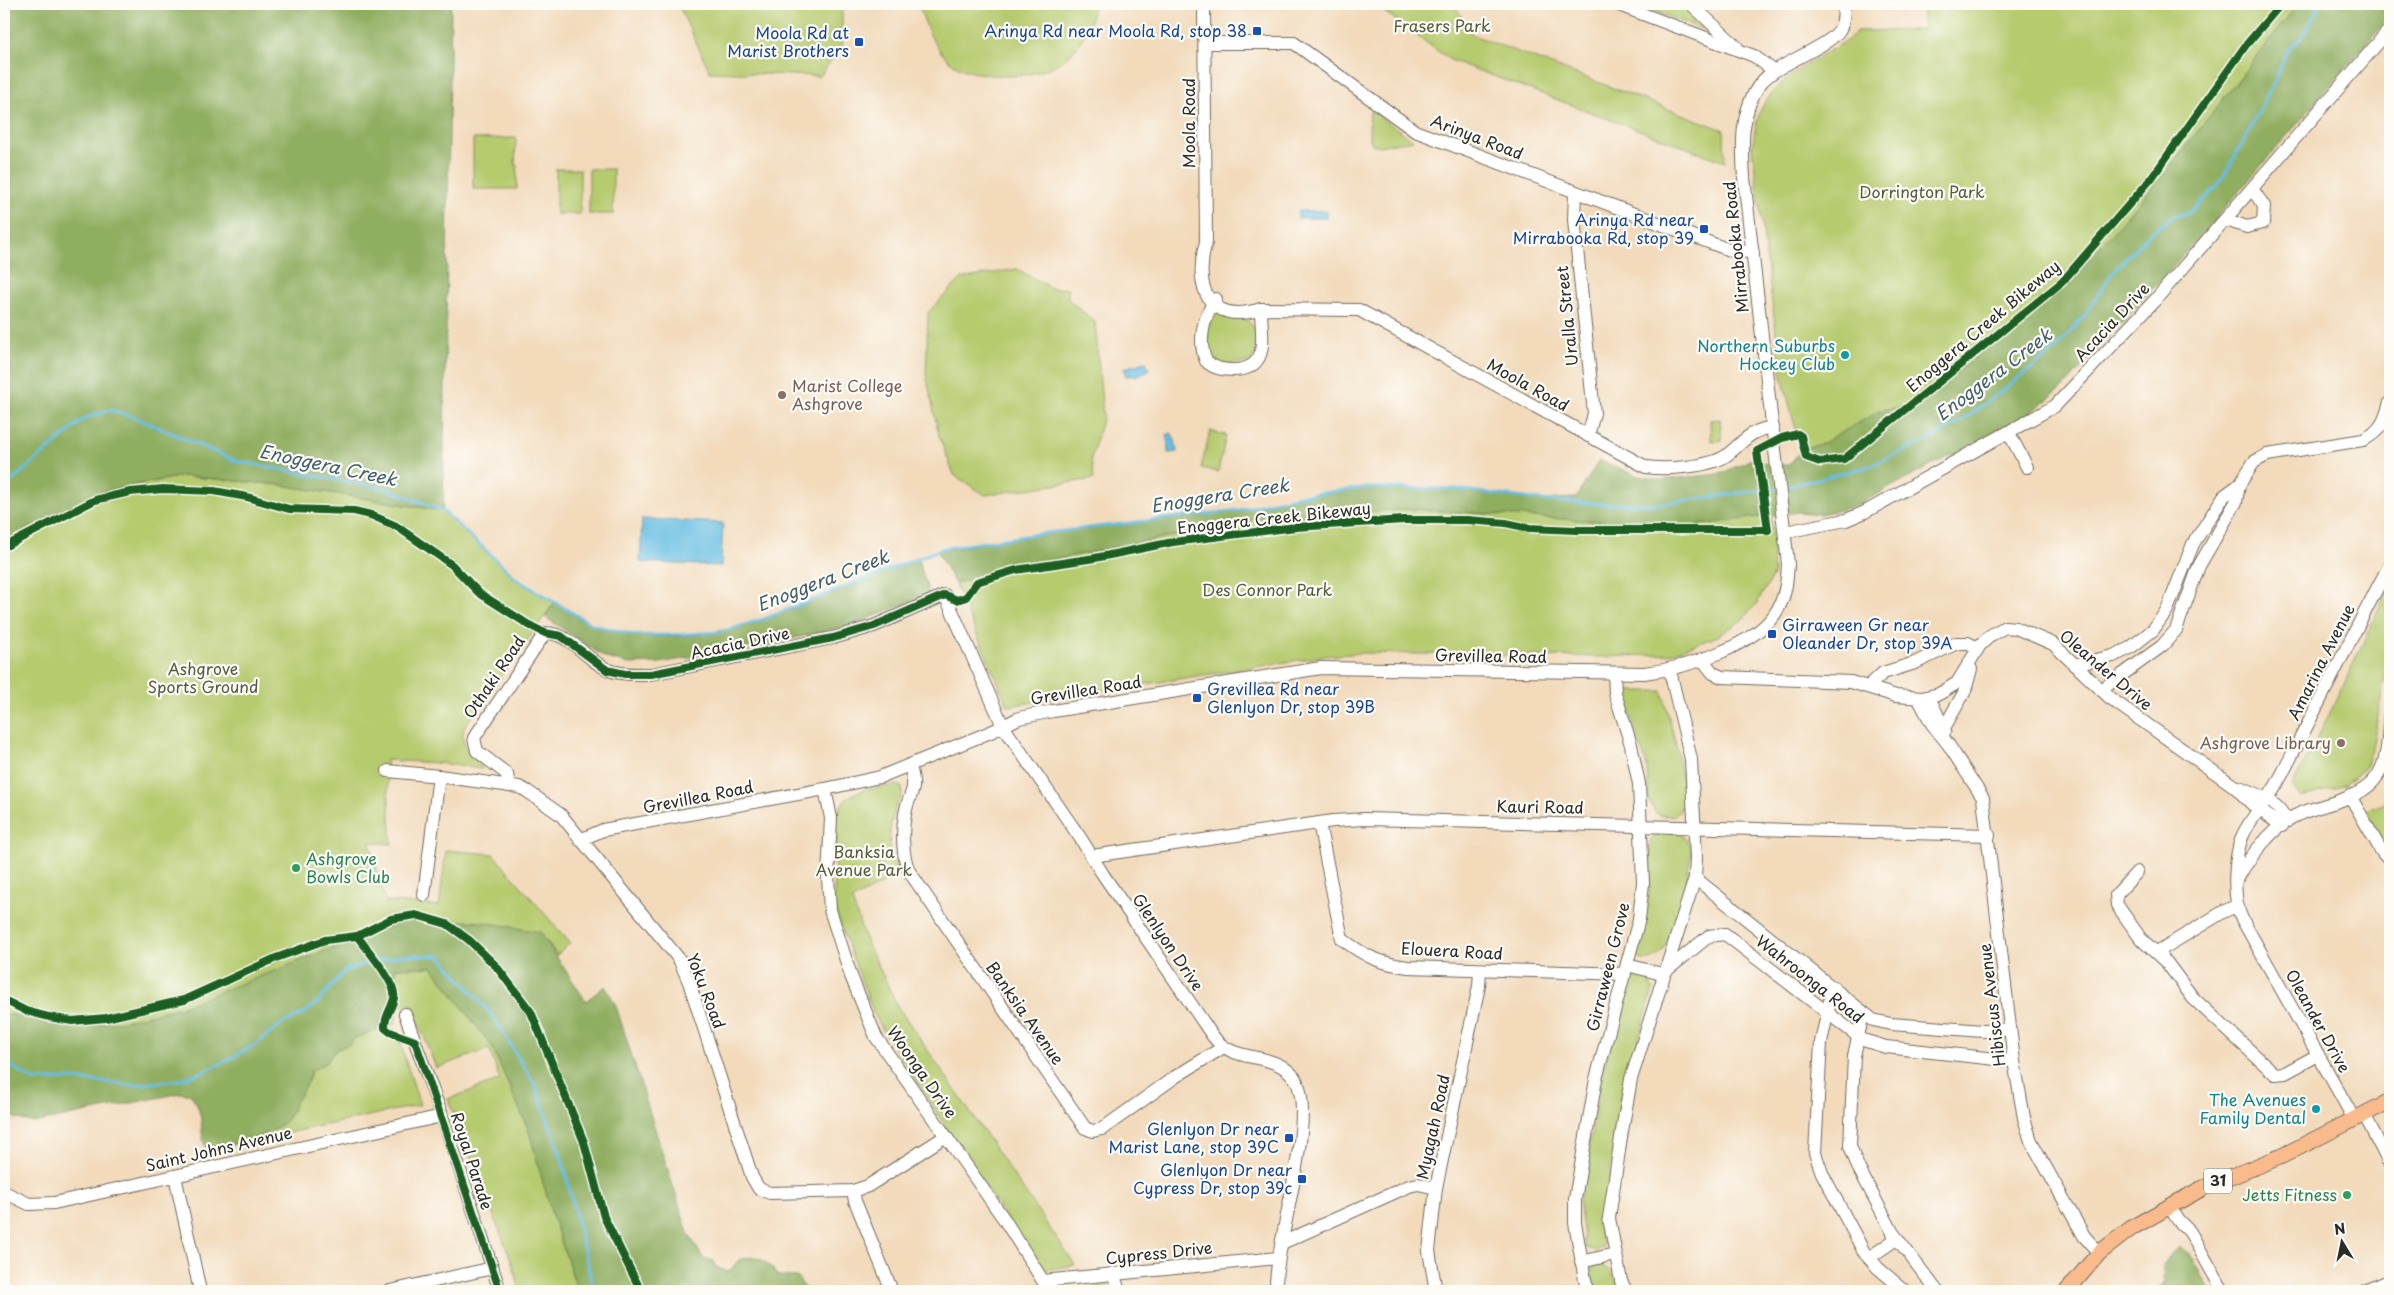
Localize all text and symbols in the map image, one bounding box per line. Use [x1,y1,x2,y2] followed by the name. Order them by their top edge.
[1393,13,1491,37] park label: Frasers Park
[984,18,1247,42] place label: Arinya Rd near Moola Rd, stop 38
[727,20,849,62] place label: Moola Rd at Marist Brothers
[1251,25,1263,37] marker: Arinya Rd near Moola Rd, stop 38
[853,36,865,48] marker: Moola Rd at Marist Brothers
[1176,78,1200,168] street label: Moola Road
[1428,107,1527,165] street label: Arinya Road
[1859,179,1985,203] park label: Dorrington Park
[1716,180,1754,314] street label: Mirrabooka Road
[1513,207,1695,249] place label: Arinya Rd near Mirrabooka Rd, stop 39
[1698,223,1710,235] marker: Arinya Rd near Mirrabooka Rd, stop 39
[1902,256,2064,396] street label: Enoggera Creek Bikeway
[1549,264,1583,367] street label: Uralla Street
[2068,276,2155,366] street label: Acacia Drive
[1932,324,2056,426] water label: Enoggera Creek
[1697,333,1835,375] place label: Northern Suburbs Hockey Club
[1839,349,1851,361] marker: Northern Suburbs Hockey Club
[1483,352,1574,417] street label: Moola Road
[792,373,903,415] place label: Marist College Ashgrove
[776,389,788,401] marker: Marist College Ashgrove
[257,437,400,492] water label: Enoggera Creek
[1149,470,1292,519] water label: Enoggera Creek
[1176,495,1372,539] street label: Enoggera Creek Bikeway
[752,542,893,617] water label: Enoggera Creek
[1202,577,1333,601] park label: Des Connor Park
[2280,599,2360,724] street label: Amarina Avenue
[1782,612,1952,654] place label: Girraween Gr near Oleander Dr, stop 39A
[688,620,792,664] street label: Acacia Drive
[2055,623,2158,715] street label: Oleander Drive
[1766,628,1778,640] marker: Girraween Gr near Oleander Dr, stop 39A
[456,630,530,723] street label: Othaki Road
[1435,642,1547,668] street label: Grevillea Road
[148,656,258,698] park label: Ashgrove Sports Ground
[1029,668,1143,710] street label: Grevillea Road
[1207,676,1375,718] place label: Grevillea Rd near Glenlyon Dr, stop 39B
[1191,692,1203,704] marker: Grevillea Rd near Glenlyon Dr, stop 39B
[2200,730,2331,754] place label: Ashgrove Library
[2335,737,2347,749] marker: Ashgrove Library
[640,774,755,818] street label: Grevillea Road
[1496,793,1584,819] street label: Kauri Road
[816,839,913,881] park label: Banksia Avenue Park
[306,846,390,888] place label: Ashgrove Bowls Club
[290,862,302,874] marker: Ashgrove Bowls Club
[1127,888,1210,995] street label: Glenlyon Drive
[1579,900,1635,1034] street label: Girraween Grove
[1751,928,1870,1028] street label: Wahroonga Road
[1401,935,1504,965] street label: Elouera Road
[1972,942,2010,1068] street label: Hibiscus Avenue
[682,949,732,1032] street label: Yoku Road
[981,956,1071,1069] street label: Banksia Avenue
[2281,965,2357,1077] street label: Oleander Drive
[882,1020,964,1122] street label: Woonga Drive
[1409,1072,1455,1182] street label: Myagah Road
[2199,1087,2306,1129] place label: The Avenues Family Dental
[2310,1103,2322,1115] marker: The Avenues Family Dental
[446,1109,500,1213] street label: Royal Parade
[1109,1116,1280,1158] place label: Glenlyon Dr near Marist Lane, stop 39C
[143,1119,294,1177] street label: Saint Johns Avenue
[1283,1132,1295,1144] marker: Glenlyon Dr near Marist Lane, stop 39C
[1133,1157,1293,1199] place label: Glenlyon Dr near Cypress Dr, stop 39c
[2204,1168,2232,1194] road number: 31
[1296,1173,1308,1185] marker: Glenlyon Dr near Cypress Dr, stop 39c
[2242,1182,2337,1206] place label: Jetts Fitness
[2341,1189,2353,1201] marker: Jetts Fitness
[2332,1217,2347,1240] text: N
[2316,1218,2366,1268] north arrow
[1104,1234,1214,1270] street label: Cypress Drive

